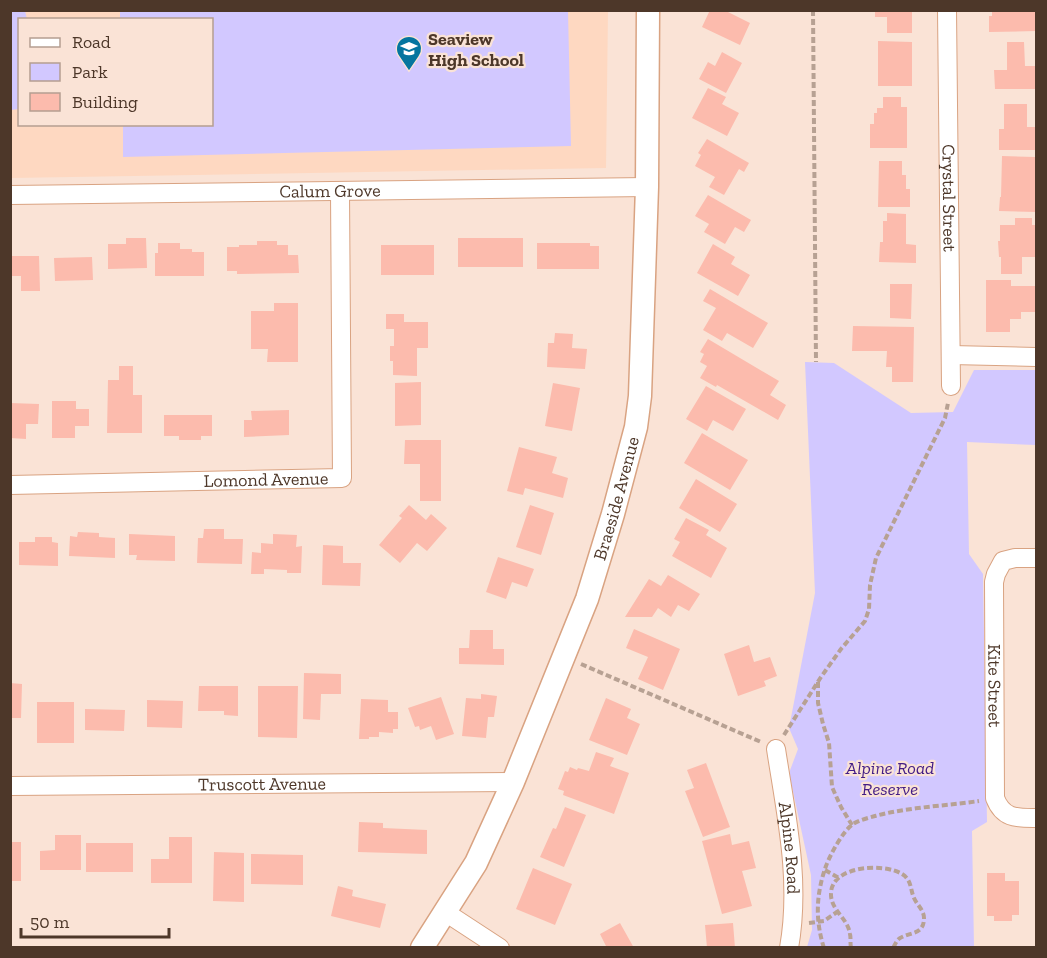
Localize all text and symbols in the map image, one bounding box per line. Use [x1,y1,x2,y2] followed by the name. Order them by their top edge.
[18,18,213,126] legend
[428,28,524,71] place label: Seaview High School
[72,31,111,53] text: Road
[394,34,424,72] school or university icon: Seaview High School
[72,61,108,83] text: Park
[72,91,138,113] text: Building
[937,144,961,252] street label: Crystal Street
[279,179,381,203] street label: Calum Grove
[588,434,644,563] street label: Braeside Avenue
[203,467,328,492] street label: Lomond Avenue
[983,644,1006,728] street label: Kite Street
[845,757,934,800] park label: Alpine Road Reserve
[198,772,326,796] street label: Truscott Avenue
[774,800,804,895] street label: Alpine Road
[21,901,170,939] scale bar
[30,911,70,933] text: 50 m

